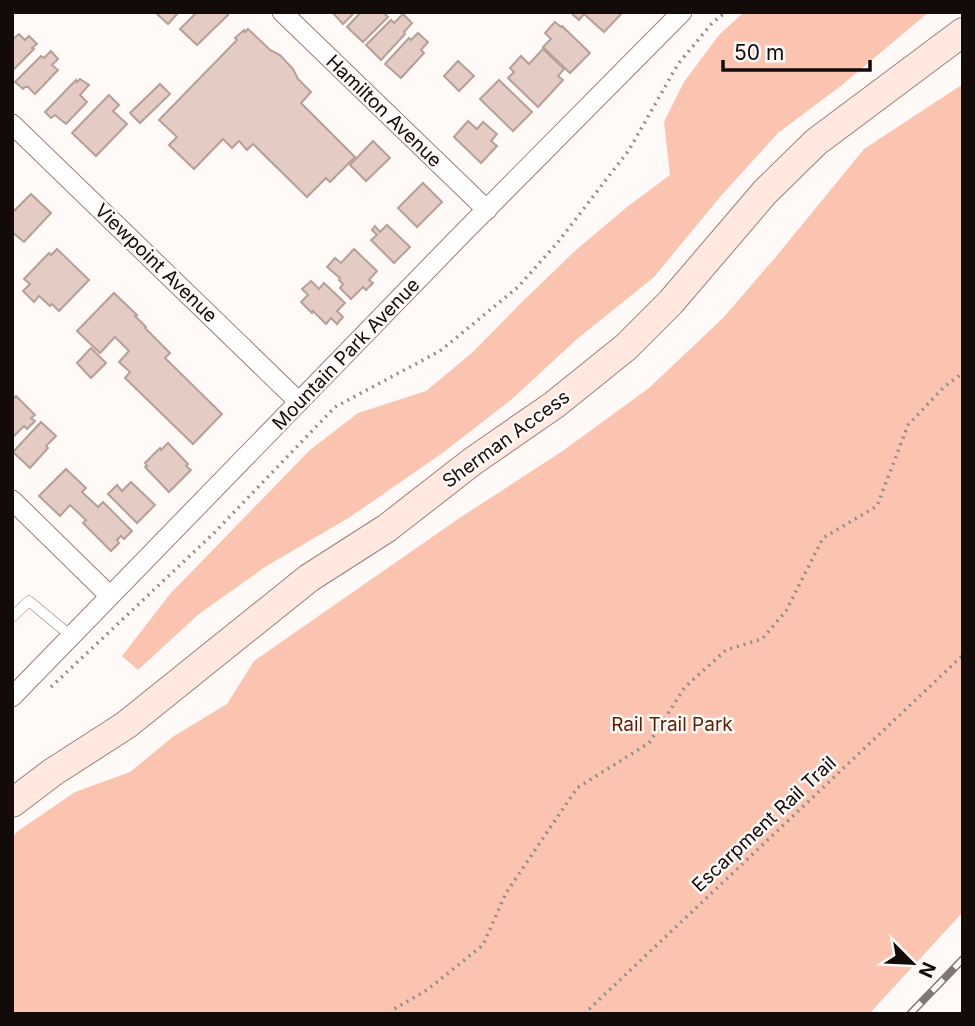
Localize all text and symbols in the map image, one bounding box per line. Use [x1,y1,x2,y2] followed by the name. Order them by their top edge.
[723,28,870,72] scale bar
[734,40,784,65] text: 50 m
[321,50,447,172] street label: Hamilton Avenue
[90,199,222,327] street label: Viewpoint Avenue
[268,273,424,435] street label: Mountain Park Avenue
[438,385,574,493] street label: Sherman Access
[611,713,733,736] park label: Rail Trail Park
[687,751,841,897] street label: Escarpment Rail Trail
[877,928,947,998] north arrow
[914,958,941,981] text: N

